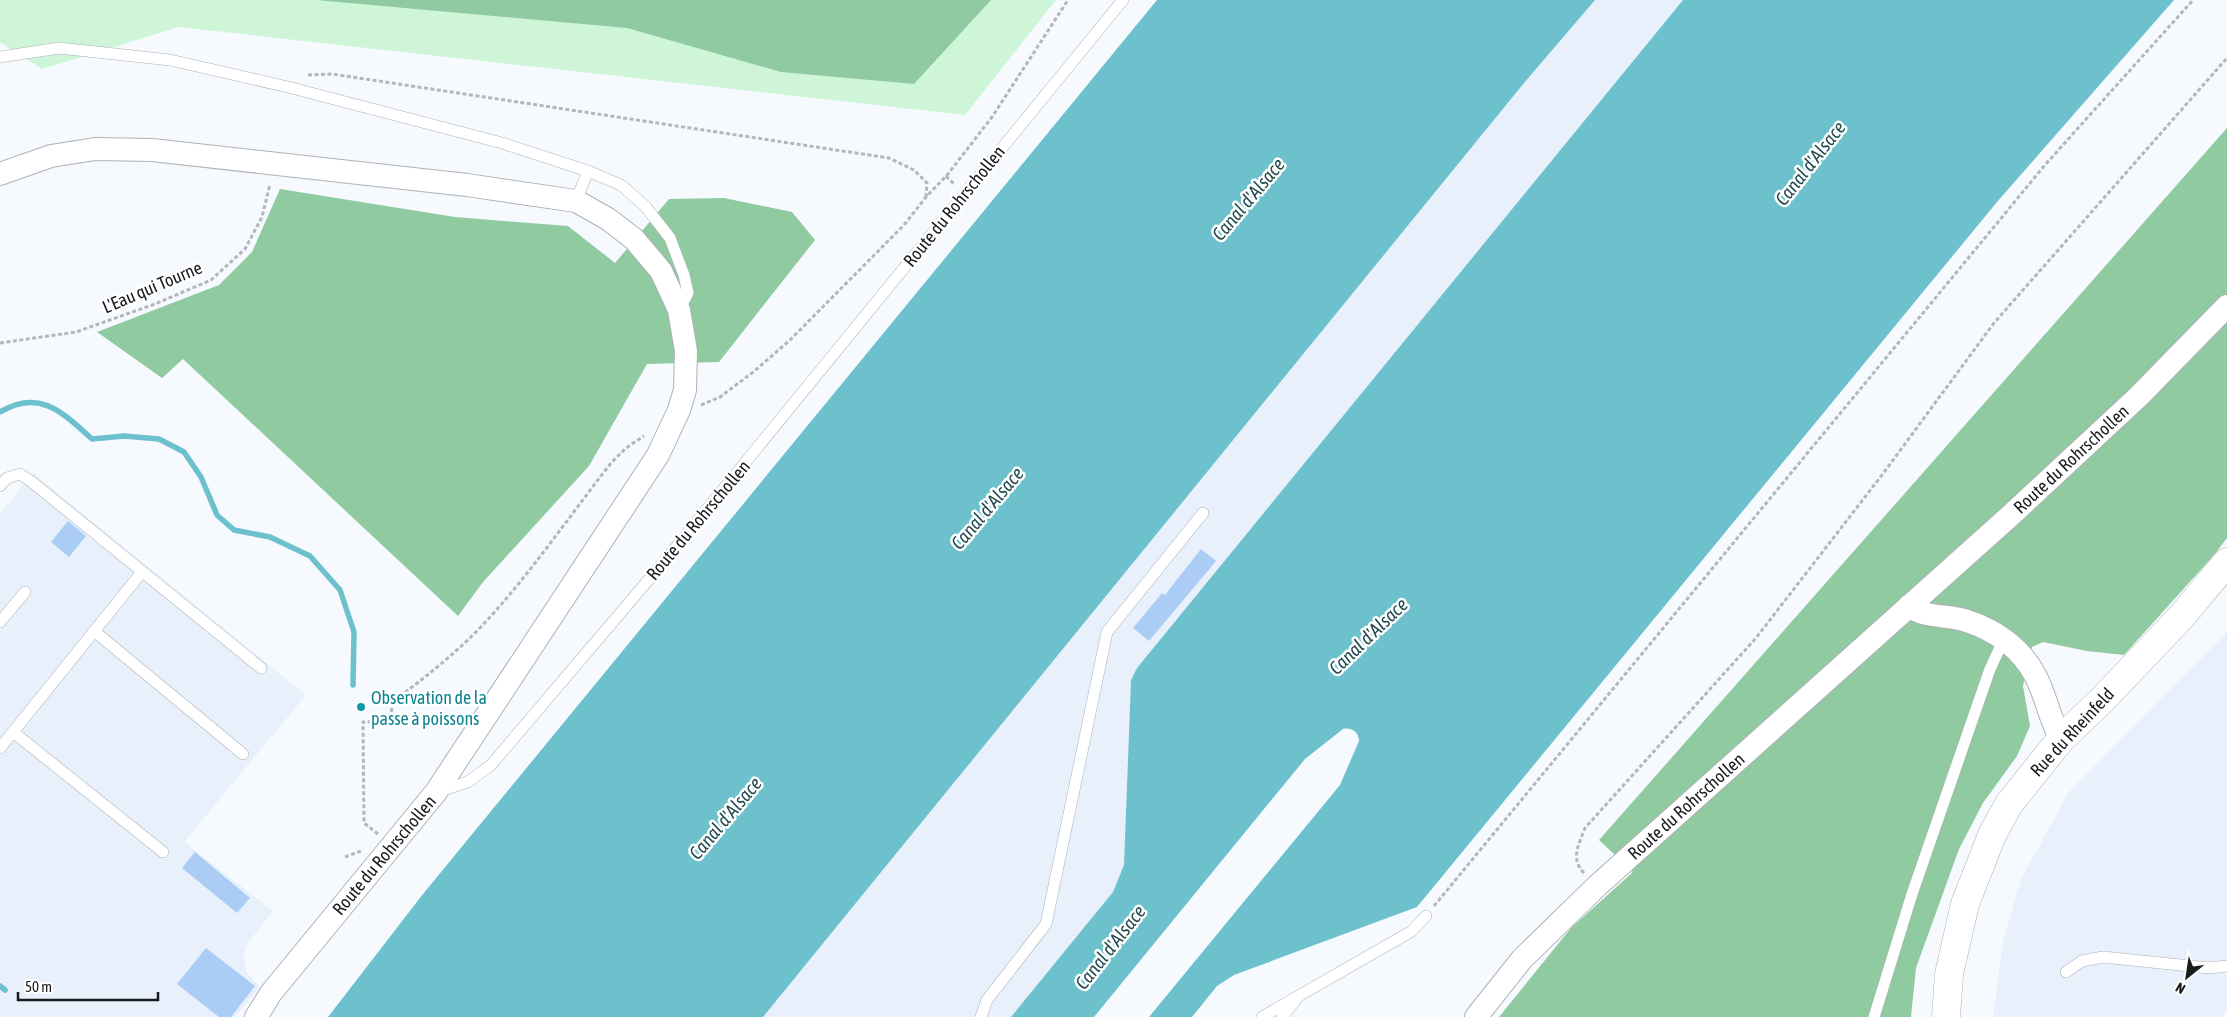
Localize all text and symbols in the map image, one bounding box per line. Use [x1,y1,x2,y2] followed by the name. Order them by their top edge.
[1770,117,1850,209] water label: Canal d'Alsace
[899,141,1009,271] street label: Route du Rohrschollen
[1207,153,1289,245] water label: Canal d'Alsace
[99,257,205,317] street label: L'Eau qui Tourne
[2009,400,2133,518] street label: Route du Rohrschollen
[642,456,754,584] street label: Route du Rohrschollen
[946,462,1028,554] water label: Canal d'Alsace
[1324,593,1412,679] water label: Canal d'Alsace
[2026,683,2118,781] street label: Rue du Rheinfeld
[371,687,487,729] place label: Observation de la passe à poissons
[355,701,367,713] marker: Observation de la passe à poissons
[1623,748,1749,864] street label: Route du Rohrschollen
[684,772,766,864] water label: Canal d'Alsace
[328,791,440,919] street label: Route du Rohrschollen
[1070,901,1150,993] water label: Canal d'Alsace
[2162,952,2212,1002] north arrow
[18,970,158,1002] scale bar
[25,978,52,995] text: 50 m
[2173,979,2188,997] text: N

